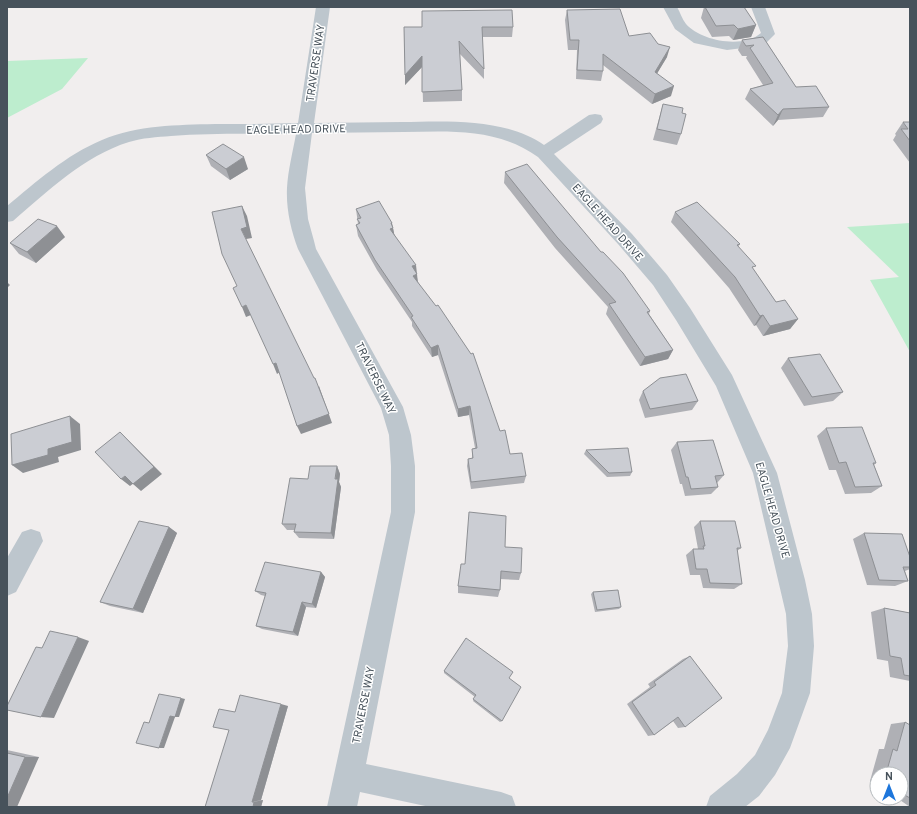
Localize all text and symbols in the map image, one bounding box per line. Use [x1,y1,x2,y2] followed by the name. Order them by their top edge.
[304,23,328,103] street label: TRAVERSE WAY
[246,122,346,138] street label: EAGLE HEAD DRIVE
[569,181,646,264] street label: EAGLE HEAD DRIVE
[352,340,399,417] street label: TRAVERSE WAY
[752,461,792,560] street label: EAGLE HEAD DRIVE
[350,665,378,745] street label: TRAVERSE WAY
[869,766,909,806] north arrow
[885,770,893,784] text: N

